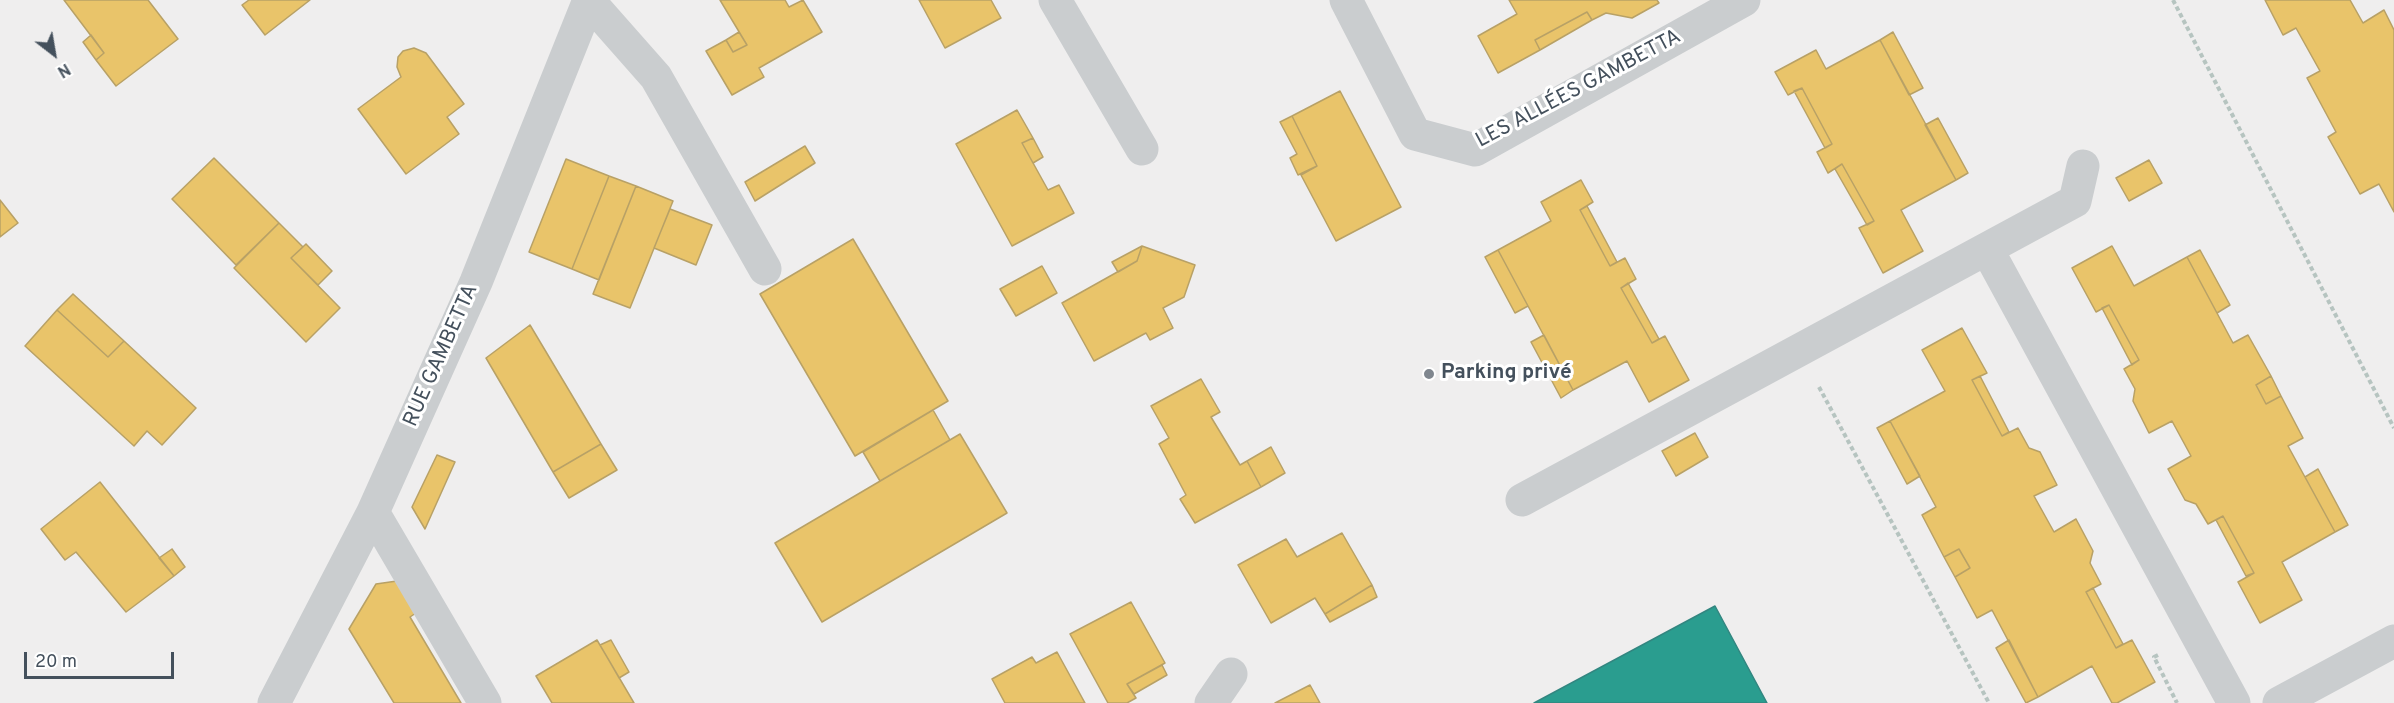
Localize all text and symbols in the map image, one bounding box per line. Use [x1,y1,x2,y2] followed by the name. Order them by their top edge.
[24,24,84,84] north arrow
[1472,25,1686,155] street label: LES ALLÉES GAMBETTA
[53,58,73,81] text: N
[399,281,485,431] street label: RUE GAMBETTA
[1441,361,1572,387] place label: Parking privé
[1422,367,1436,381] marker: Parking privé
[27,640,177,678] scale bar
[35,651,77,674] text: 20 m

